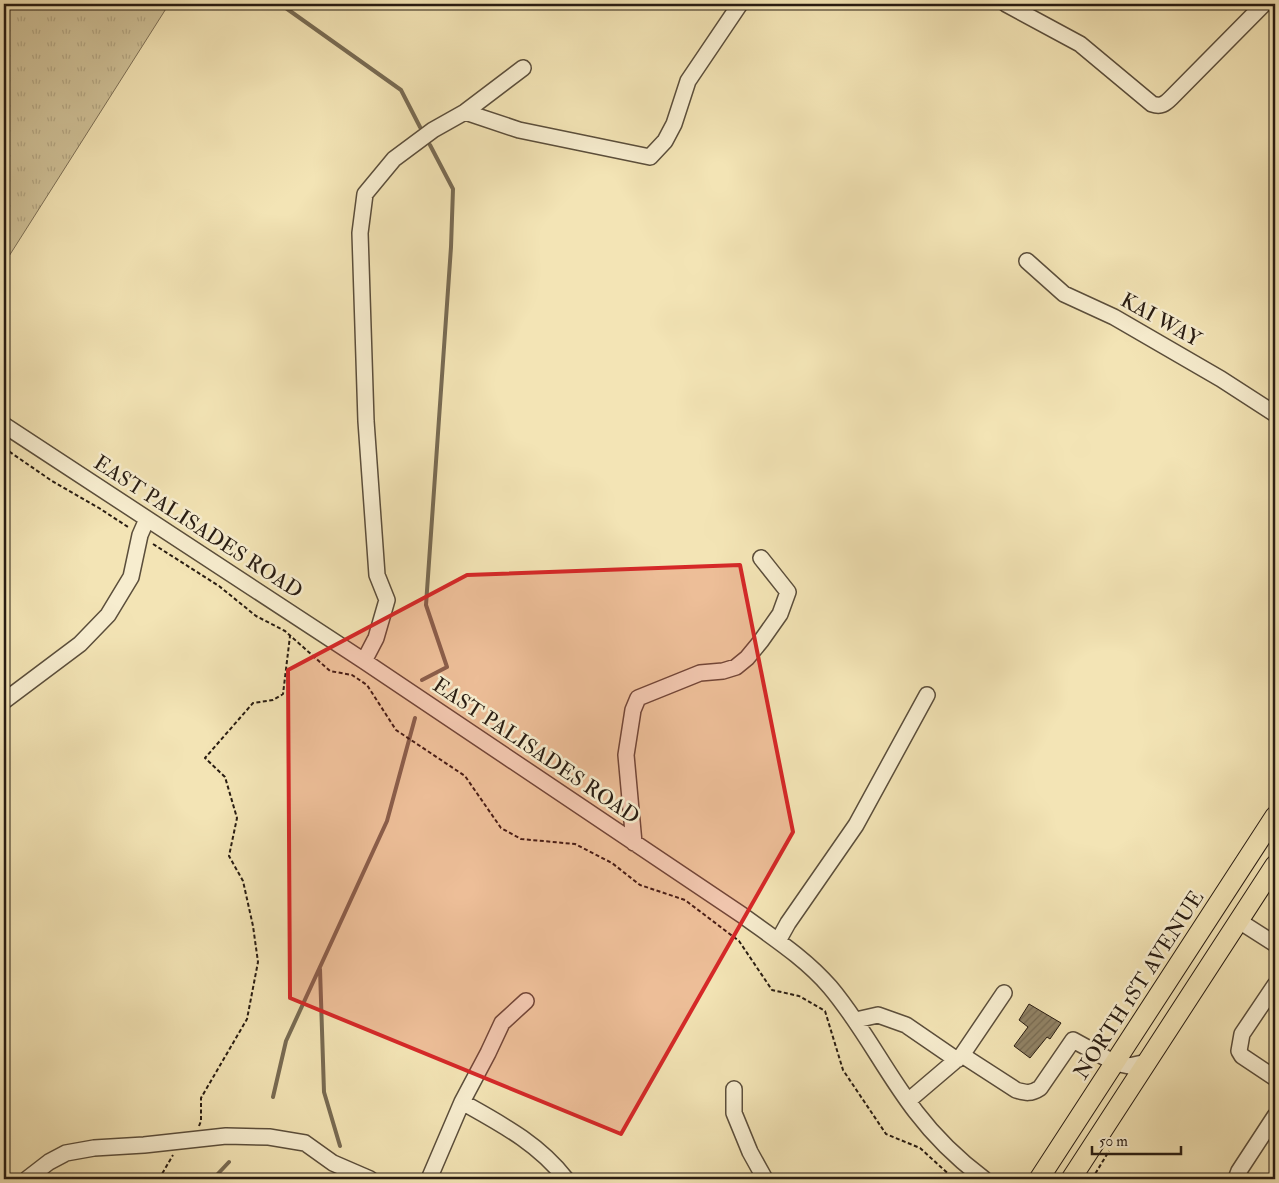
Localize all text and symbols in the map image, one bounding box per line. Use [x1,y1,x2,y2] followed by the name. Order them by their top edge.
[1116,287,1207,353] street label: KAI WAY
[88,449,308,605] street label: EAST PALISADES ROAD
[427,672,645,830] street label: EAST PALISADES ROAD
[1068,885,1210,1085] street label: NORTH 1ST AVENUE
[1092,1123,1180,1155] scale bar
[1099,1132,1128,1151] text: 50 m

